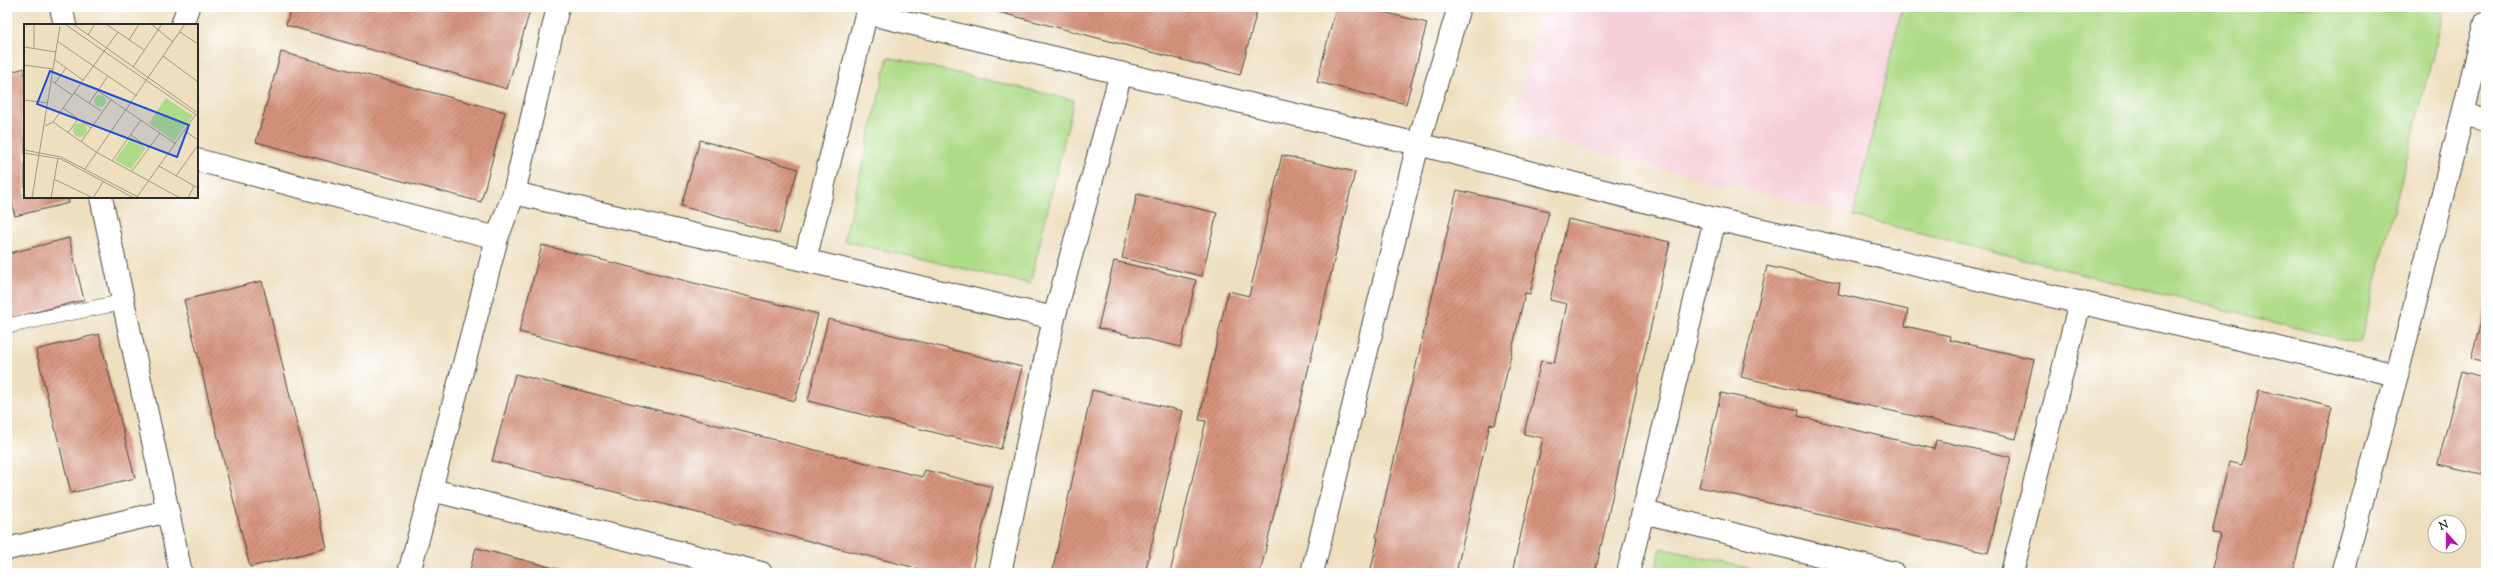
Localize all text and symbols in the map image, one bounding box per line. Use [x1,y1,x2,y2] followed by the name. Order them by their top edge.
[24,24,198,198] inset map
[2427,514,2467,554] north arrow
[2436,516,2451,535] text: N

